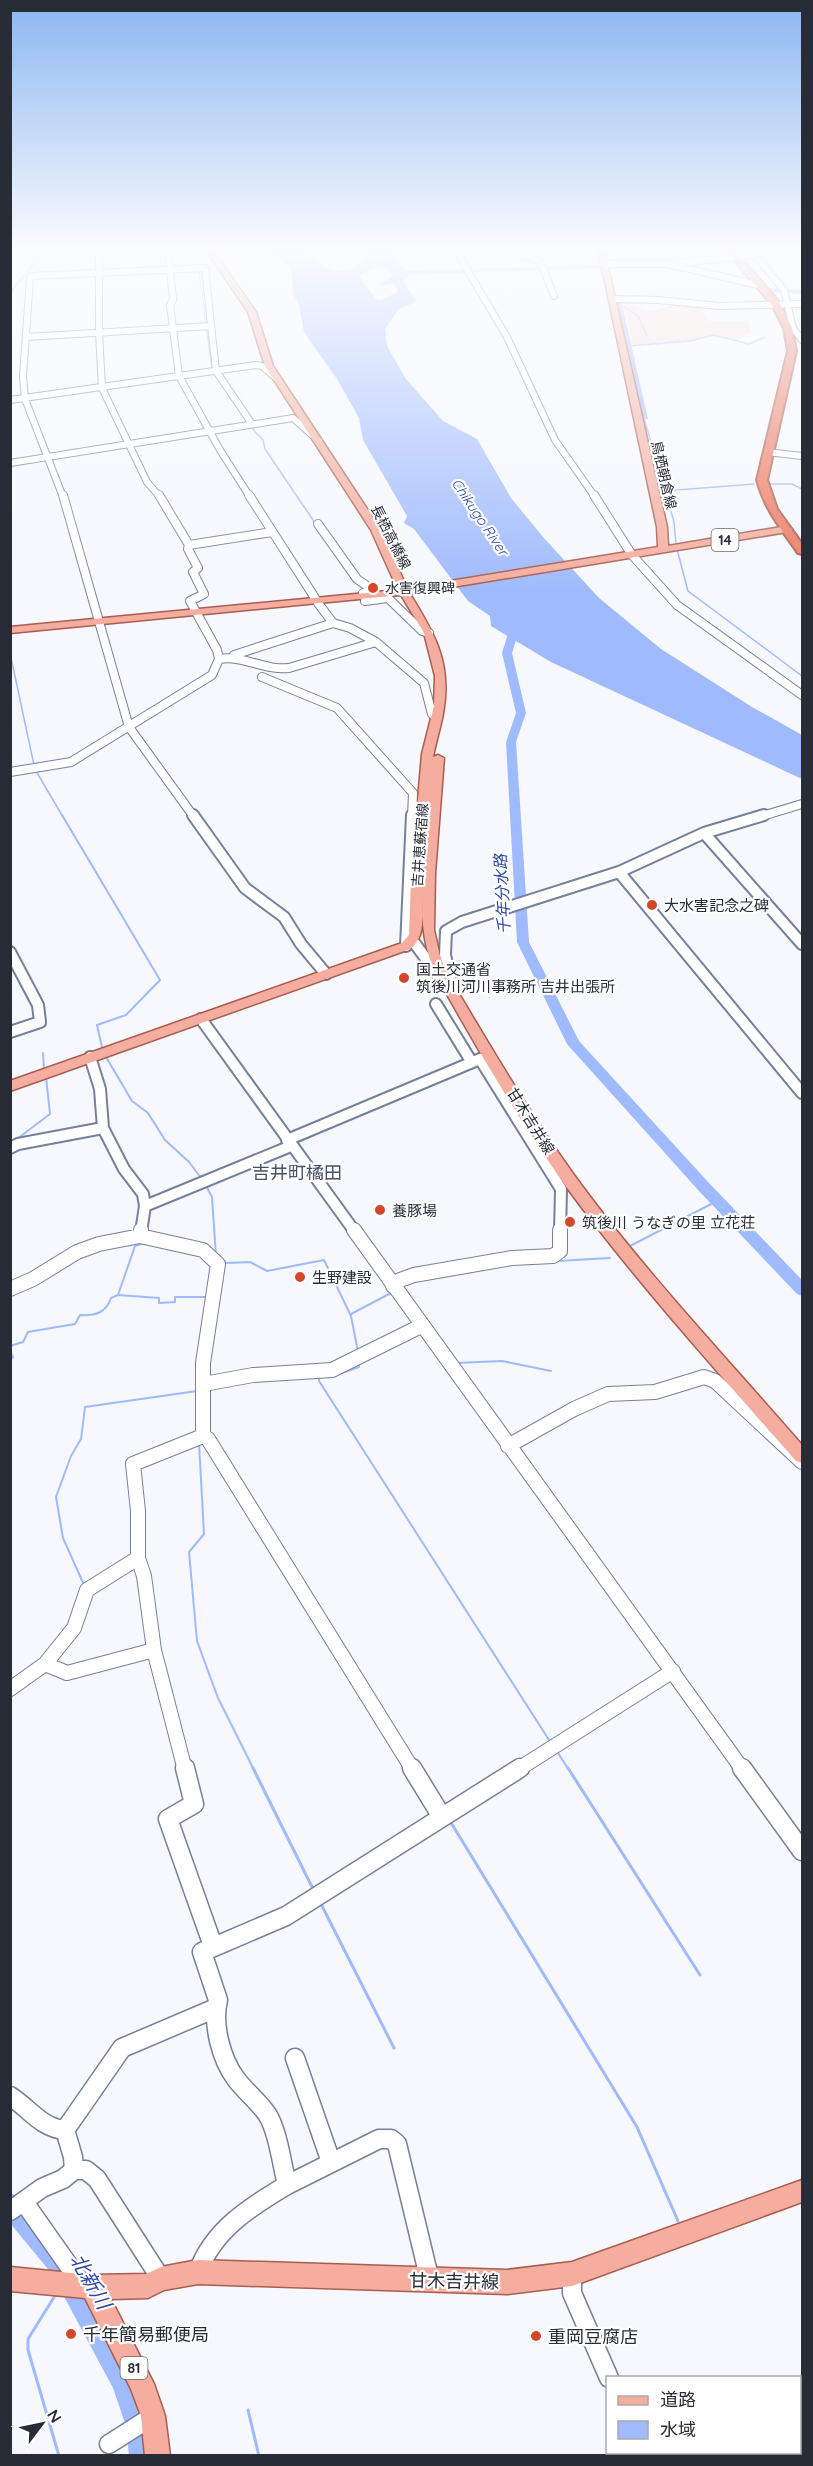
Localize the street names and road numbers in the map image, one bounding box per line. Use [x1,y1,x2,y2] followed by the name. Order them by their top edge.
[647,439,681,511] street label: 鳥栖朝倉線
[367,502,415,572] street label: 長栖高橋線
[712,529,738,551] road number: 14
[408,802,432,888] street label: 吉井恵蘇宿線
[503,1084,559,1158] street label: 甘木吉井線
[409,2269,499,2293] street label: 甘木吉井線
[120,2357,148,2379] road number: 81

